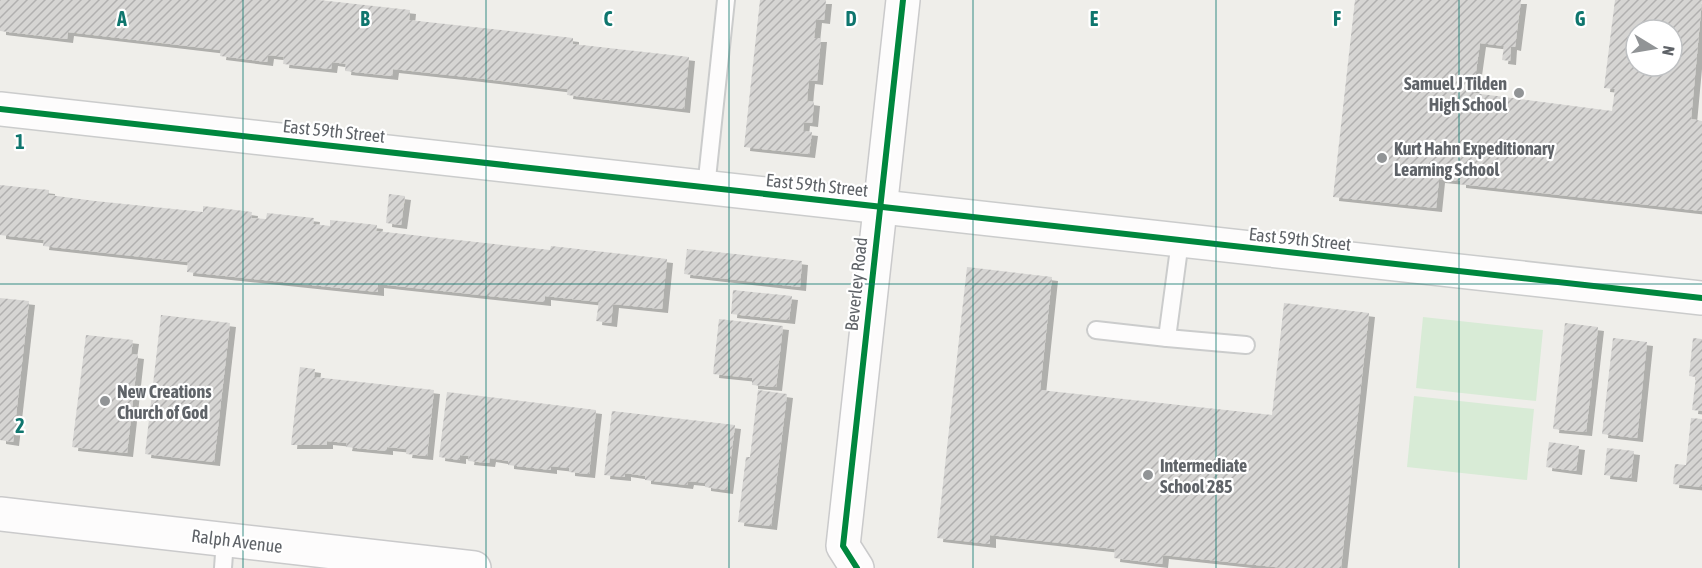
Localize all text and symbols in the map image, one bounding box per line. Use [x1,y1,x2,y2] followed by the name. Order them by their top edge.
[116,7,127,30] text: A
[360,7,370,30] text: B
[604,7,613,30] text: C
[845,7,857,30] text: D
[1090,7,1099,30] text: E
[1333,7,1341,30] text: F
[1575,7,1586,30] text: G
[1624,18,1684,78] north arrow
[1659,45,1678,57] text: N
[1404,73,1507,115] place label: Samuel J Tilden High School
[1512,86,1526,100] marker: Samuel J Tilden High School
[282,115,386,147] street label: East 59th Street
[15,130,25,153] text: 1
[1394,138,1555,180] place label: Kurt Hahn Expeditionary Learning School
[1375,151,1389,165] marker: Kurt Hahn Expeditionary Learning School
[765,169,869,201] street label: East 59th Street
[1248,223,1352,255] street label: East 59th Street
[841,236,871,332] street label: Beverley Road
[117,381,212,423] place label: New Creations Church of God
[98,394,112,408] marker: New Creations Church of God
[15,414,25,437] text: 2
[1160,455,1247,497] place label: Intermediate School 285
[1141,468,1155,482] marker: Intermediate School 285
[190,525,284,557] street label: Ralph Avenue

